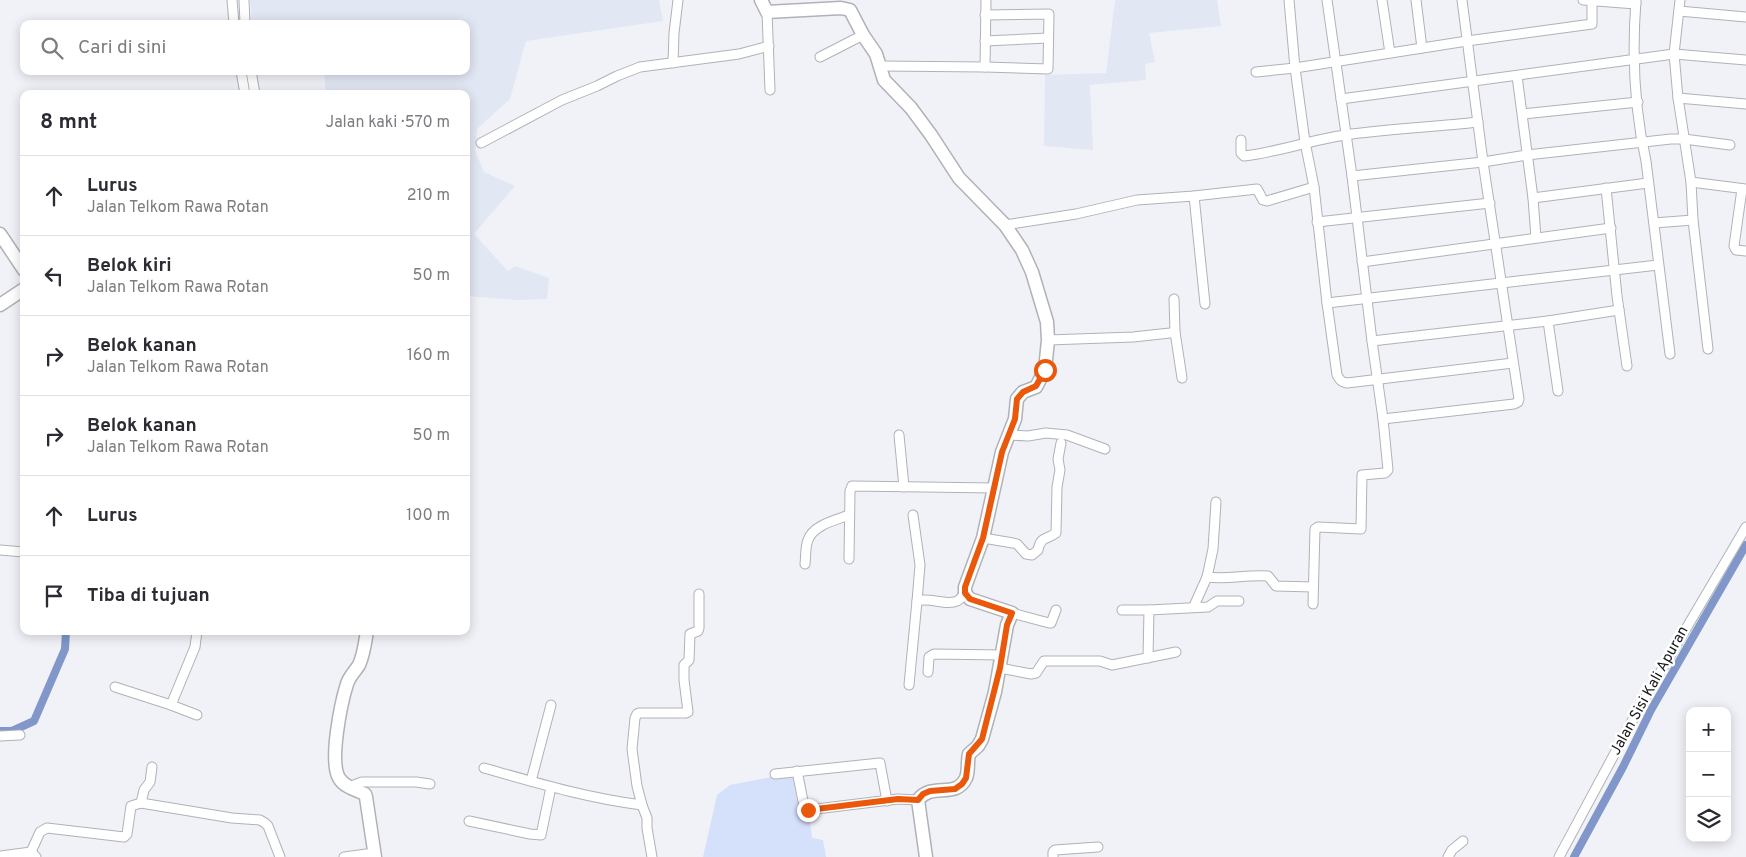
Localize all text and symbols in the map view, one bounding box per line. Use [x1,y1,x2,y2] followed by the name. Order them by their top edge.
[20,20,470,75] search box
[38,34,66,62] icon: search
[78,36,166,60] text: Cari di sini
[40,109,97,136] text: 8 mnt
[325,113,450,133] text: Jalan kaki · 570 m
[87,174,138,198] text: Lurus
[40,182,68,210] icon: ahead
[407,186,450,206] text: 210 m
[87,198,269,218] text: Jalan Telkom Rawa Rotan
[87,254,172,278] text: Belok kiri
[40,262,68,290] icon: left
[413,266,450,286] text: 50 m
[87,278,269,298] text: Jalan Telkom Rawa Rotan
[87,334,197,358] text: Belok kanan
[40,342,68,370] icon: right
[407,346,450,366] text: 160 m
[87,358,269,378] text: Jalan Telkom Rawa Rotan
[1034,359,1057,382] route start
[87,414,197,438] text: Belok kanan
[40,422,68,450] icon: right
[413,426,450,446] text: 50 m
[87,438,269,458] text: Jalan Telkom Rawa Rotan
[40,502,68,530] icon: ahead
[87,504,138,528] text: Lurus
[406,506,450,526] text: 100 m
[40,582,68,610] icon: arrive
[87,584,210,608] text: Tiba di tujuan
[1607,623,1693,759] street label: Jalan Sisi Kali Apuran
[1686,707,1731,842] map controls
[1686,707,1731,752] button: +
[1686,752,1731,797] button: −
[1686,797,1731,842] button: layers
[797,799,820,822] route end

